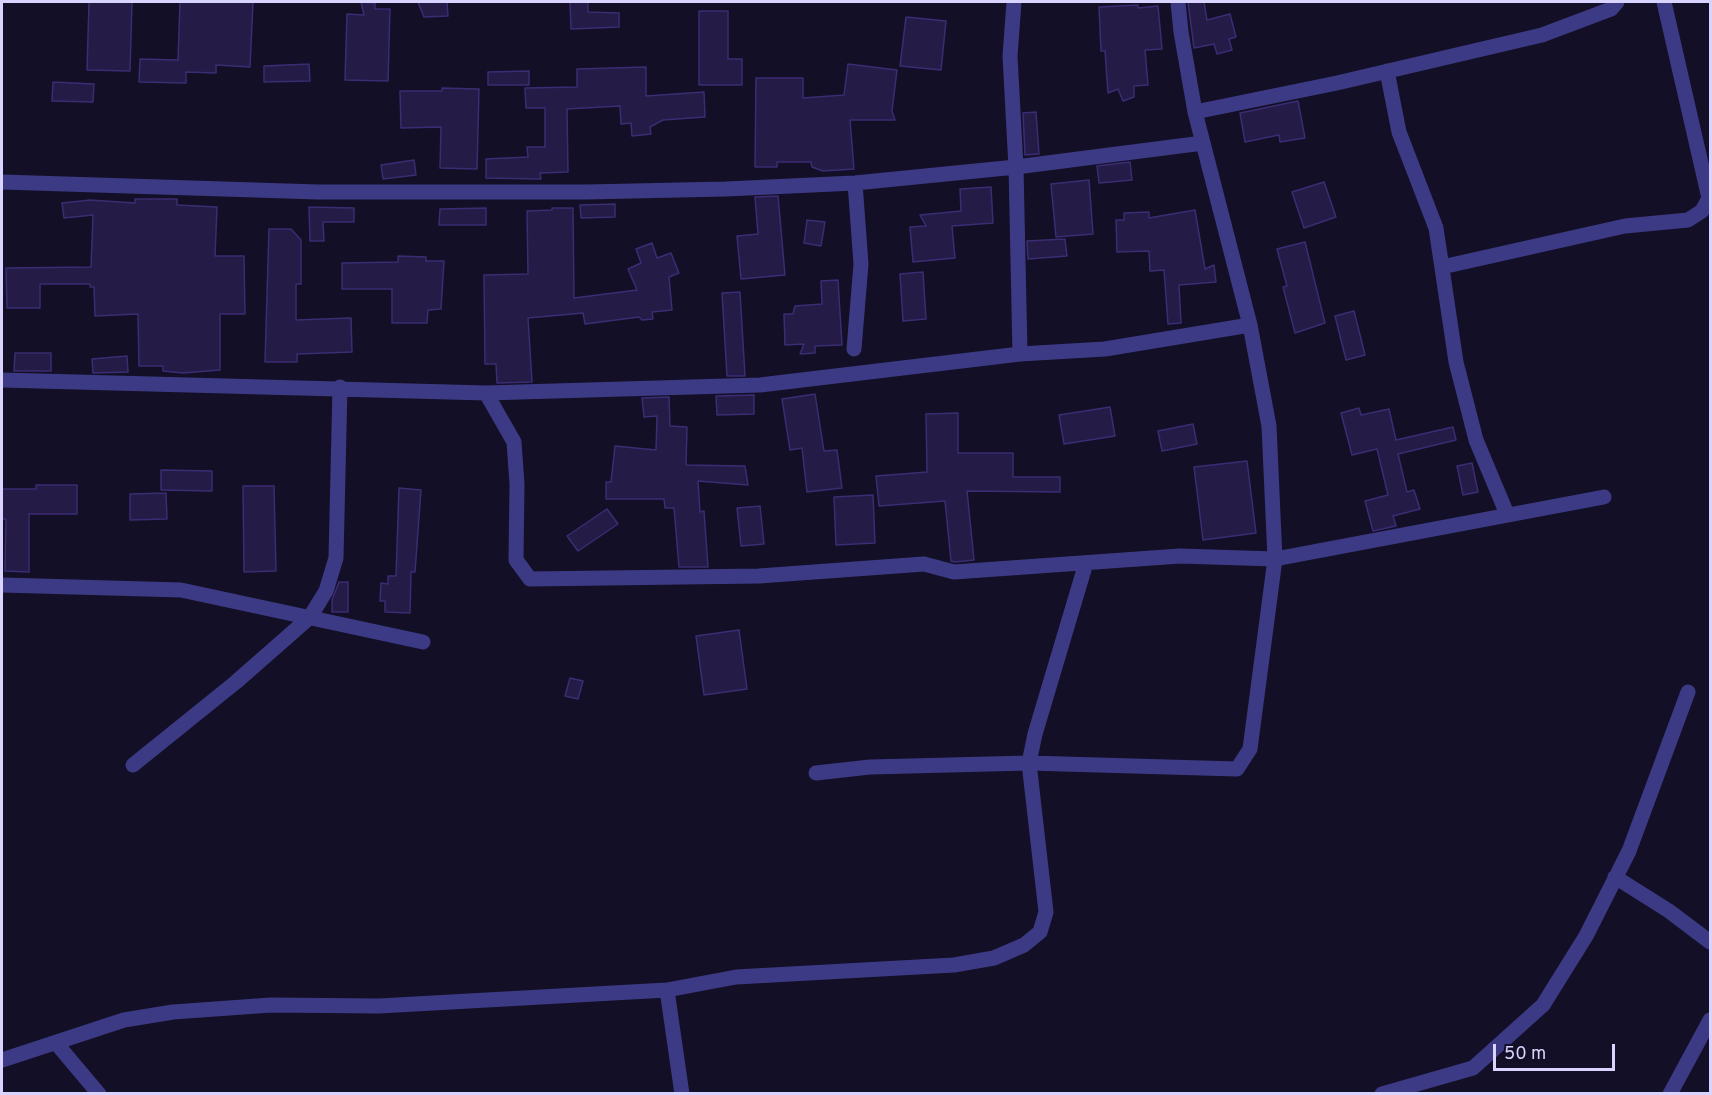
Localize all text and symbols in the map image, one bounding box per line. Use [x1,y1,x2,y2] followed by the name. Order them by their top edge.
[1496,1032,1618,1070] scale bar
[1504,1043,1546,1066] text: 50 m

